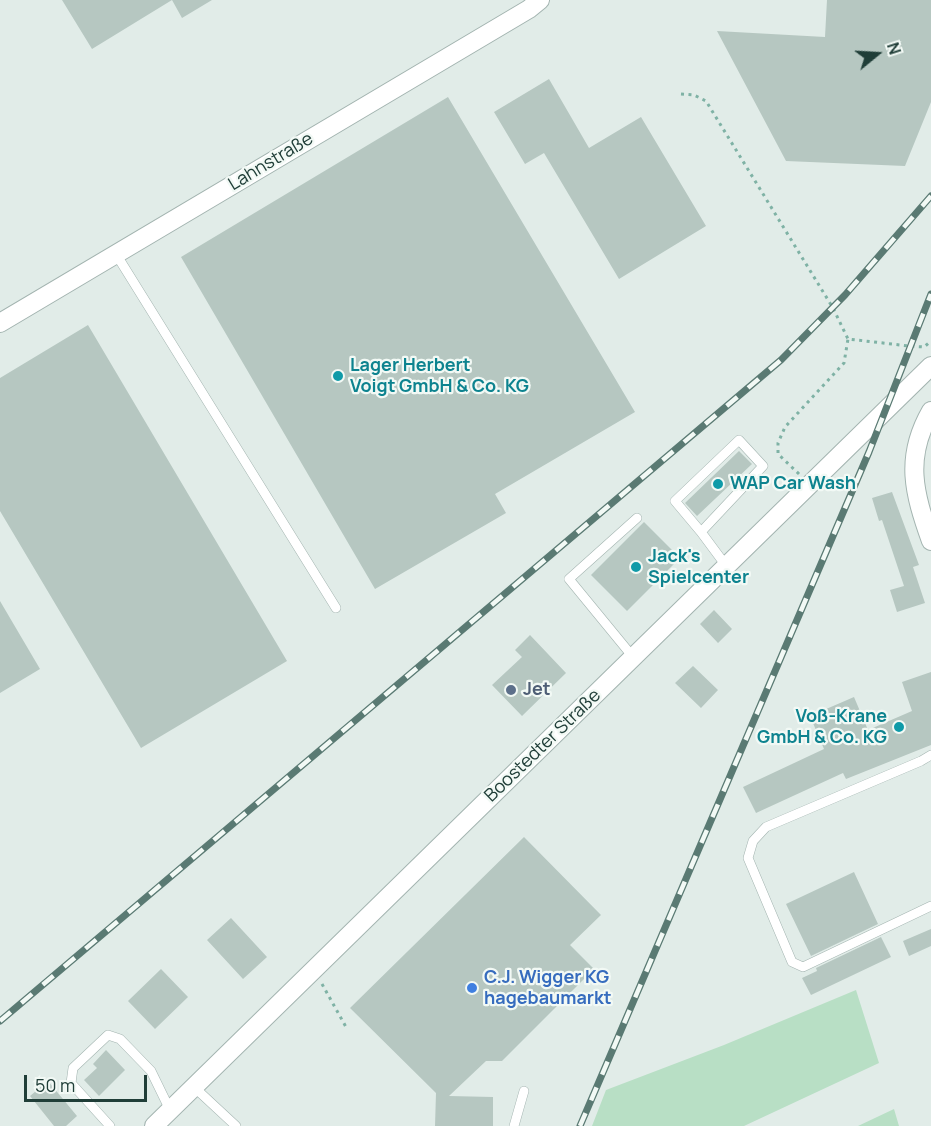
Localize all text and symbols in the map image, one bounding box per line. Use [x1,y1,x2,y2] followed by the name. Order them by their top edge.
[847,24,907,84] north arrow
[882,40,906,57] text: N
[225,128,317,196] street label: Lahnstraße
[350,355,529,398] place label: Lager Herbert Voigt GmbH & Co. KG
[331,369,345,383] marker: Lager Herbert Voigt GmbH & Co. KG
[730,473,856,495] place label: WAP Car Wash
[711,477,725,491] marker: WAP Car Wash
[648,546,749,588] place label: Jack's Spielcenter
[629,560,643,574] marker: Jack's Spielcenter
[523,679,551,701] place label: Jet
[504,683,518,697] marker: Jet
[481,685,605,807] street label: Boostedter Straße
[757,706,887,748] place label: Voß-Krane GmbH & Co. KG
[892,720,906,734] marker: Voß-Krane GmbH & Co. KG
[484,967,611,1010] place label: C.J. Wigger KG hagebaumarkt
[465,981,479,995] marker: C.J. Wigger KG hagebaumarkt
[27,1063,150,1101] scale bar
[35,1073,75,1097] text: 50 m

